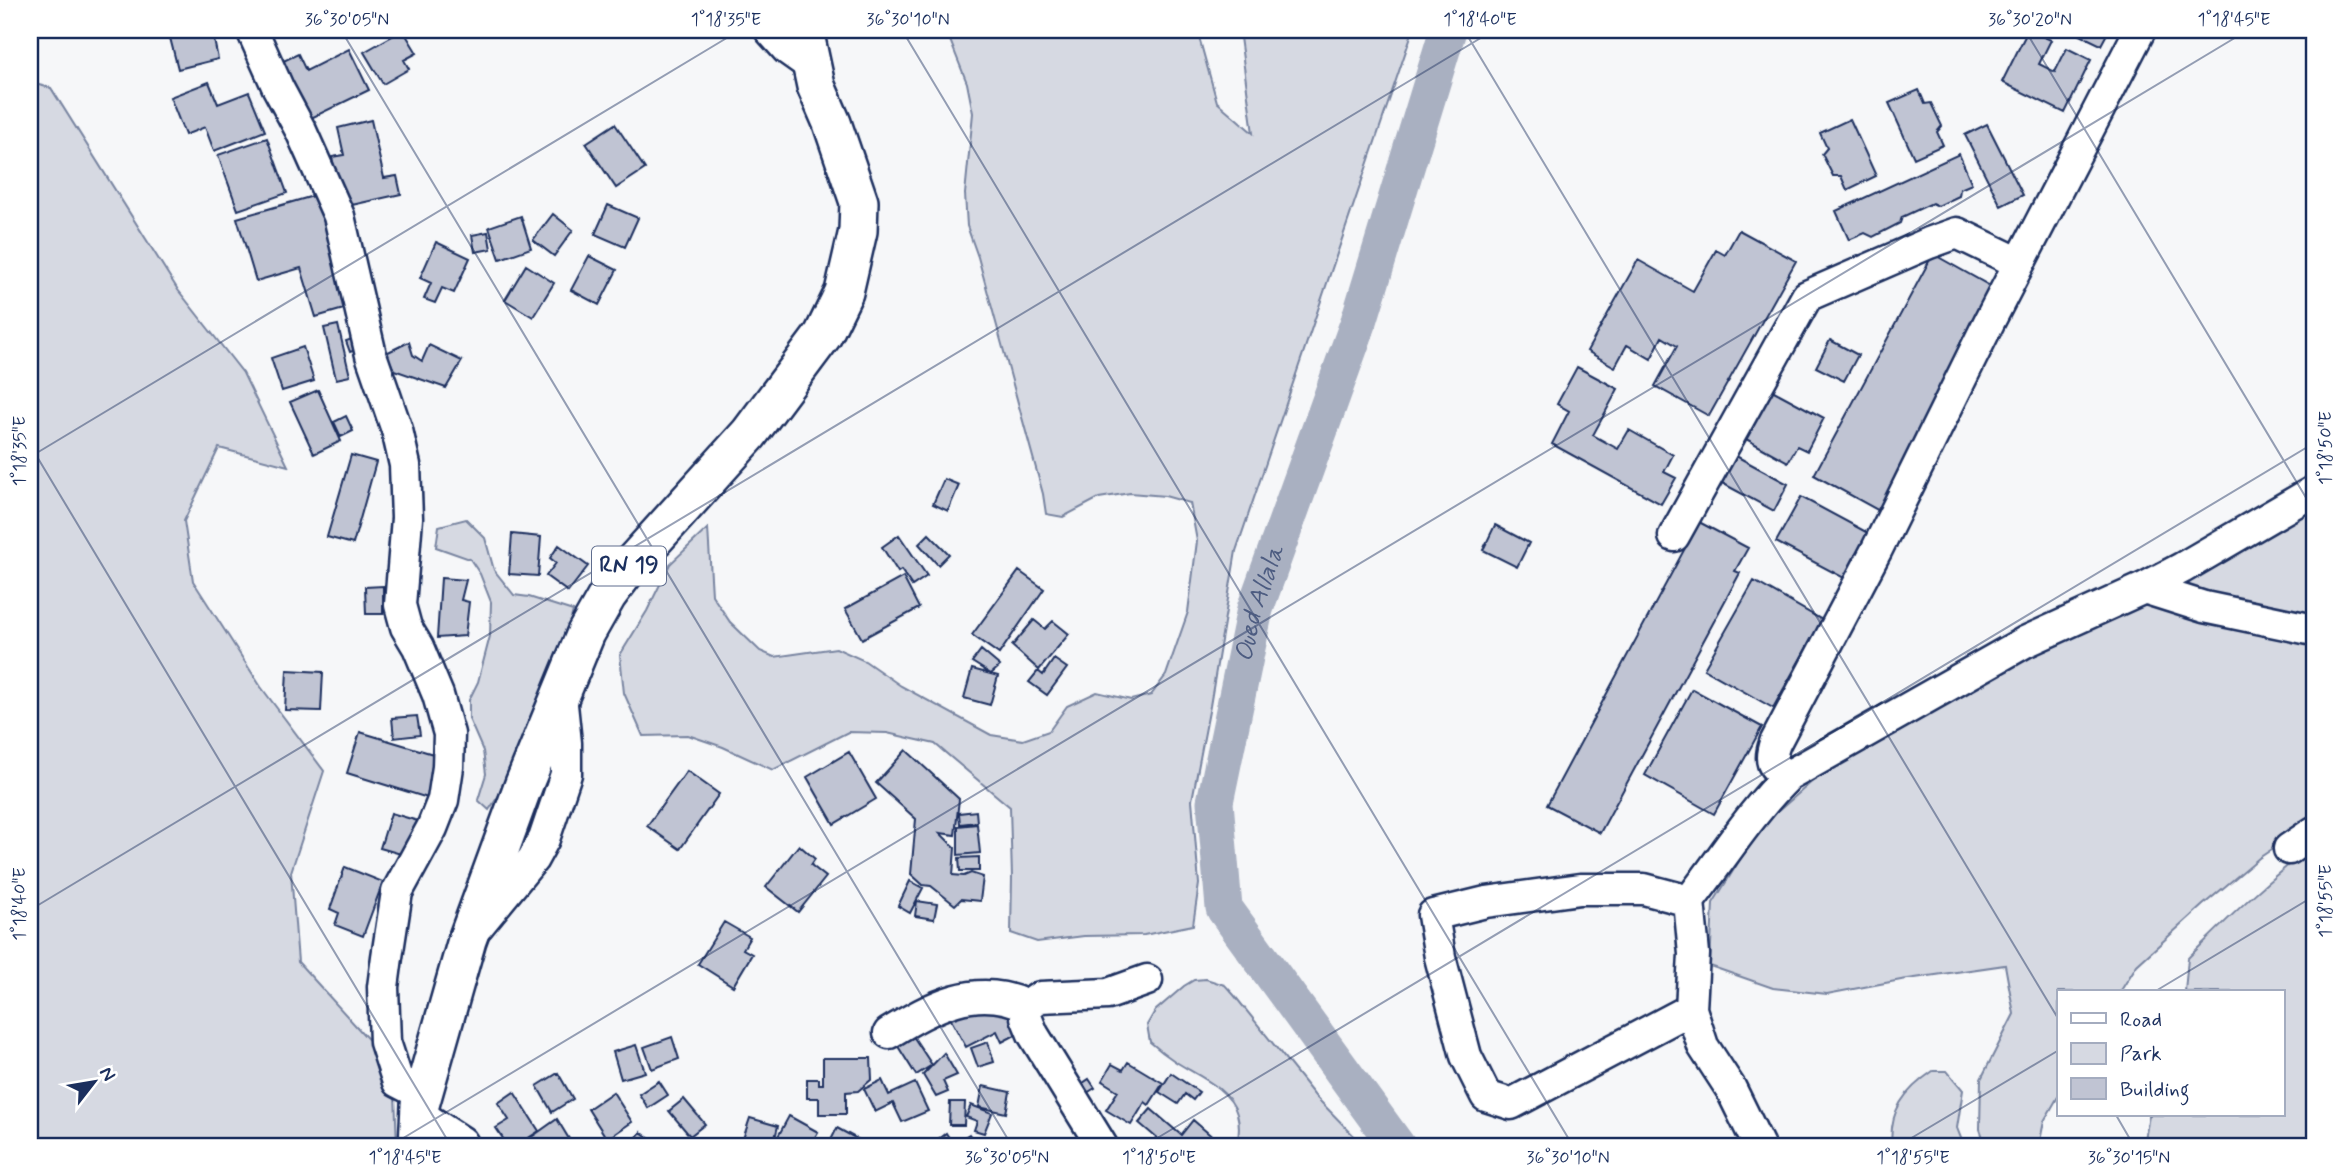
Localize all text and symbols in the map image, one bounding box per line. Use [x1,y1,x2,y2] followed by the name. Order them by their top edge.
[305,8,389,32] text: 36°30'05"N
[691,8,761,32] text: 1°18'35"E
[866,8,950,32] text: 36°30'10"N
[1443,8,1517,32] text: 1°18'40"E
[1988,8,2072,32] text: 36°30'20"N
[2198,8,2271,32] text: 1°18'45"E
[2314,411,2338,485] text: 1°18'50"E
[8,416,32,486] text: 1°18'35"E
[1228,540,1294,665] water label: Oued Allala
[592,546,666,586] road number: RN 19
[2314,864,2338,938] text: 1°18'55"E
[8,867,32,941] text: 1°18'40"E
[2057,990,2284,1116] legend
[2120,1006,2162,1034] text: Road
[2120,1040,2162,1068] text: Park
[60,1046,130,1116] north arrow
[93,1062,121,1086] text: N
[2120,1076,2190,1106] text: Building
[369,1146,442,1170] text: 1°18'45"E
[965,1146,1049,1170] text: 36°30'05"N
[1122,1146,1196,1170] text: 1°18'50"E
[1526,1146,1610,1170] text: 36°30'10"N
[1876,1146,1950,1170] text: 1°18'55"E
[2088,1146,2170,1170] text: 36°30'15"N

